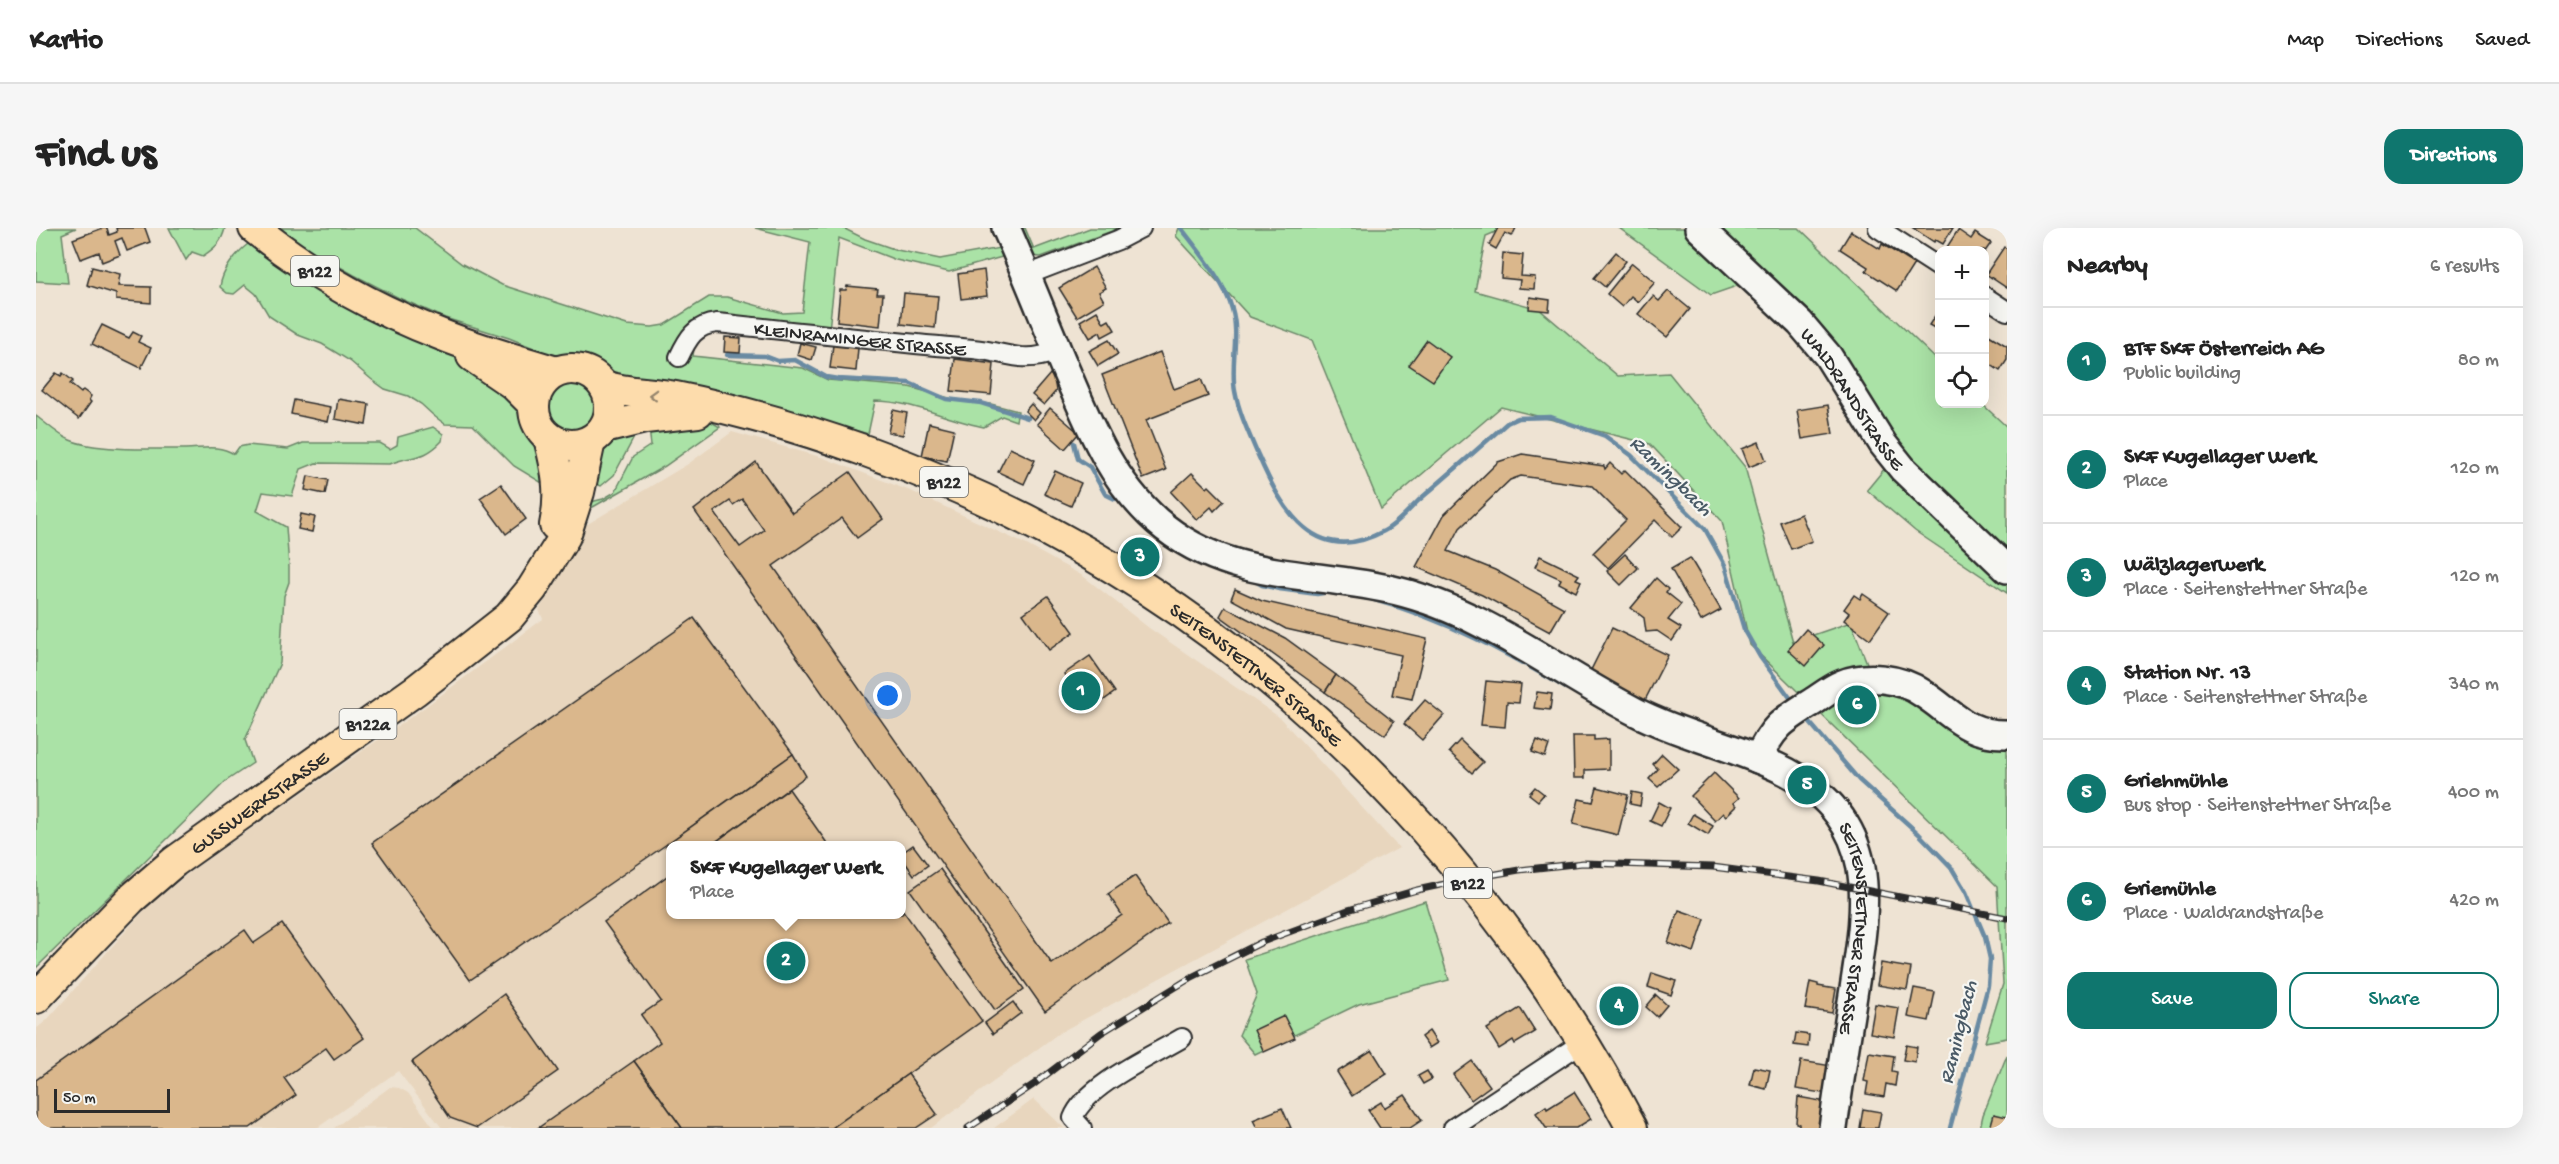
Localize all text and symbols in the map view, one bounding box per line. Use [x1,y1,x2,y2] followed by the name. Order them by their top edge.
[30,25,103,58] text: Kartio
[2287,29,2324,54] text: Map
[2357,29,2442,54] text: Directions
[2475,29,2529,54] text: Saved
[2384,129,2523,184] button: Directions
[36,132,156,181] text: Find us
[1935,246,1989,408] map controls
[1935,246,1989,300] button: +
[2067,252,2148,283] text: Nearby
[291,256,339,286] road number: B122
[2430,256,2499,279] text: 6 results
[1935,300,1989,354] button: −
[752,319,968,364] street label: KLEINRAMINGER STRASSE
[1794,324,1908,477] street label: WALDRANDSTRASSE
[2124,337,2324,363] text: BTF SKF Österreich AG
[2082,350,2091,373] text: 1
[2458,350,2499,373] text: 80 m
[1935,354,1989,408] button: locate
[2124,363,2241,386] text: Public building
[648,389,657,401] one-way arrow
[1623,432,1717,524] water label: Ramingbach
[2124,445,2316,471] text: SKF Kugellager Werk
[2082,458,2091,481] text: 2
[2451,458,2499,481] text: 120 m
[920,467,968,497] road number: B122
[2124,471,2168,494] text: Place
[1120,534,1160,580] pin: 3
[2124,553,2264,579] text: Wälzlagerwerk
[2081,566,2092,589] text: 3
[2451,566,2499,589] text: 120 m
[2124,579,2367,602] text: Place · Seitenstettner Straße
[1164,600,1346,754] street label: SEITENSTETTNER STRASSE
[2124,661,2251,687] text: Station Nr. 13
[1062,668,1100,714] pin: 1
[2082,674,2091,697] text: 4
[2449,674,2499,697] text: 340 m
[873,681,902,710] your location
[1838,682,1876,728] pin: 6
[2124,687,2367,710] text: Place · Seitenstettner Straße
[340,709,396,739] road number: B122a
[187,747,336,861] street label: GUSSWERKSTRASSE
[1788,762,1826,808] pin: 5
[2124,769,2228,795] text: Griehmühle
[2081,782,2092,805] text: 5
[2448,782,2499,805] text: 400 m
[2124,795,2391,818] text: Bus stop · Seitenstettner Straße
[1832,819,1872,1037] street label: SEITENSTETTNER STRASSE
[666,841,906,919] popup
[690,856,882,882] text: SKF Kugellager Werk
[1444,868,1492,898] road number: B122
[2124,877,2216,903] text: Griemühle
[690,882,734,905] text: Place
[2081,890,2092,913] text: 6
[2449,890,2499,913] text: 420 m
[2124,903,2323,926] text: Place · Waldrandstraße
[766,938,806,984] pin: 2
[2067,972,2277,1029] button: Save
[2289,972,2499,1029] button: Share
[1936,978,1985,1087] water label: Ramingbach
[1600,984,1638,1028] pin: 4
[54,1086,170,1114] scale bar
[63,1090,96,1109] text: 50 m

